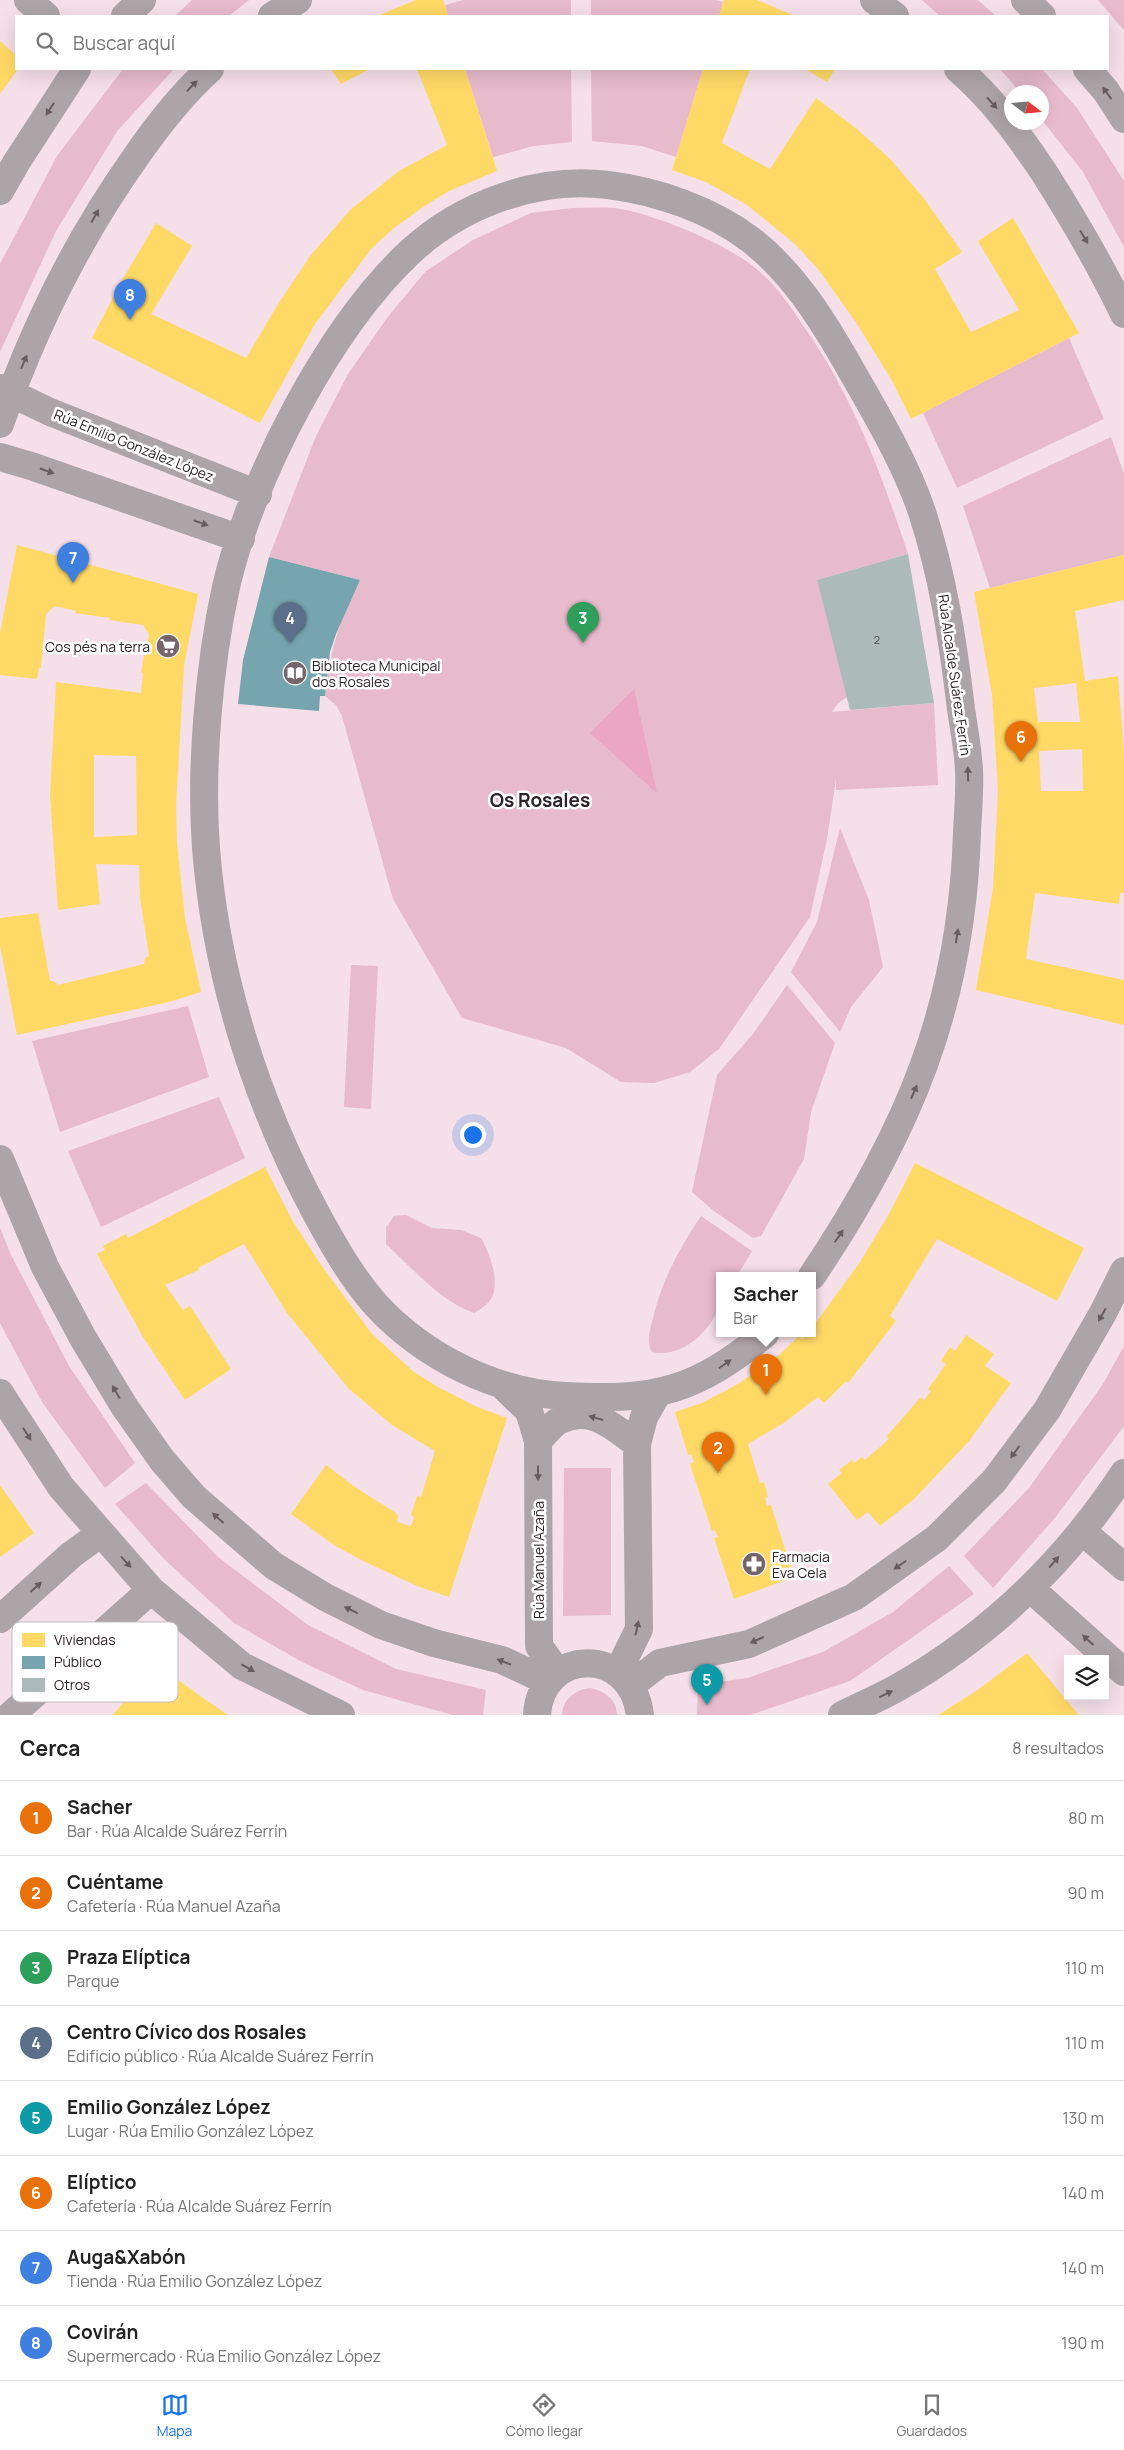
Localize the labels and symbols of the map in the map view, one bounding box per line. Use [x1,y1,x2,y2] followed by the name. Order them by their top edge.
[186,80,198,92] one-way arrow
[1004,85,1049,130] north arrow
[1102,86,1112,100] one-way arrow
[986,97,998,109] one-way arrow
[45,103,55,116] one-way arrow
[91,210,100,223] one-way arrow
[1080,230,1089,243] one-way arrow
[114,279,146,320] pin: 8
[20,355,28,369] one-way arrow
[51,404,217,486] street label: Rúa Emilio González López
[39,468,54,475] one-way arrow
[193,520,208,528] one-way arrow
[57,542,89,583] pin: 7
[934,593,976,757] street label: Rúa Alcalde Suárez Ferrín
[274,602,306,643] pin: 4
[567,602,599,643] pin: 3
[874,632,880,647] house number: 2
[155,633,181,659] supermarket icon: Cos pés na terra
[45,637,150,656] place label: Cos pés na terra
[312,656,441,691] place label: Biblioteca Municipal dos Rosales
[282,660,308,686] library icon: Biblioteca Municipal dos Rosales
[1005,721,1037,762] pin: 6
[964,766,972,782] one-way arrow
[490,787,590,813] district label: Os Rosales
[953,927,961,943] one-way arrow
[910,1084,918,1099] one-way arrow
[460,1122,486,1148] your location
[834,1229,844,1243] one-way arrow
[1097,1308,1106,1321] one-way arrow
[750,1354,782,1395] pin: 1
[719,1359,732,1369] one-way arrow
[112,1386,121,1399] one-way arrow
[588,1414,604,1422] one-way arrow
[22,1427,31,1441] one-way arrow
[702,1432,734,1473] pin: 2
[1010,1445,1021,1458] one-way arrow
[534,1465,542,1481] one-way arrow
[529,1501,548,1619] street label: Rúa Manuel Azaña
[211,1513,224,1524] one-way arrow
[772,1547,830,1582] place label: Farmacia Eva Cela
[741,1551,767,1577] pharmacy icon: Farmacia Eva Cela
[120,1556,132,1568] one-way arrow
[1049,1556,1060,1569] one-way arrow
[893,1560,907,1570] one-way arrow
[30,1581,43,1592] one-way arrow
[344,1606,358,1614] one-way arrow
[634,1620,642,1636] one-way arrow
[12,1622,178,1702] legend
[54,1630,115,1649] text: Viviendas
[1082,1634,1094,1646] one-way arrow
[750,1637,764,1645] one-way arrow
[54,1652,101,1671] text: Público
[497,1658,512,1665] one-way arrow
[241,1664,255,1673] one-way arrow
[691,1664,723,1705] pin: 5
[54,1675,90,1694] text: Otros
[879,1690,893,1698] one-way arrow

